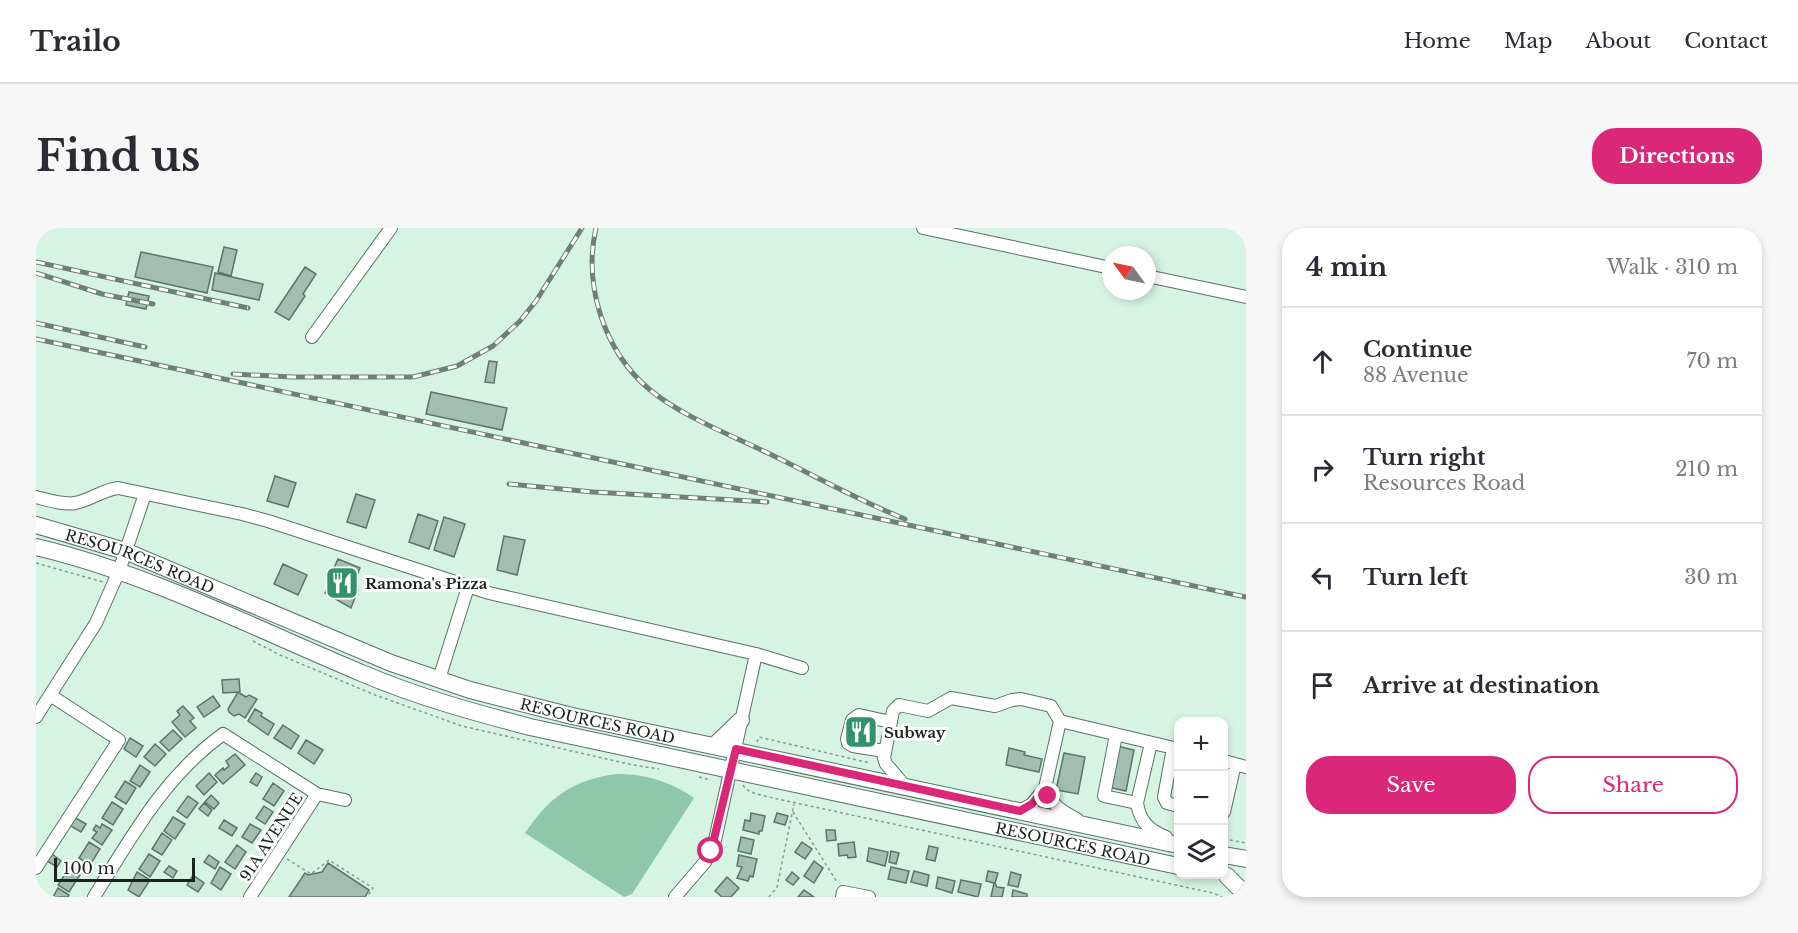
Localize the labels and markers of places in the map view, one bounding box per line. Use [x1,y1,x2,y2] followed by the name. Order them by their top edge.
[324,565,360,601] restaurant icon: Ramona's Pizza
[365,574,488,593] place label: Ramona's Pizza
[843,714,879,750] restaurant icon: Subway
[884,723,946,742] place label: Subway

